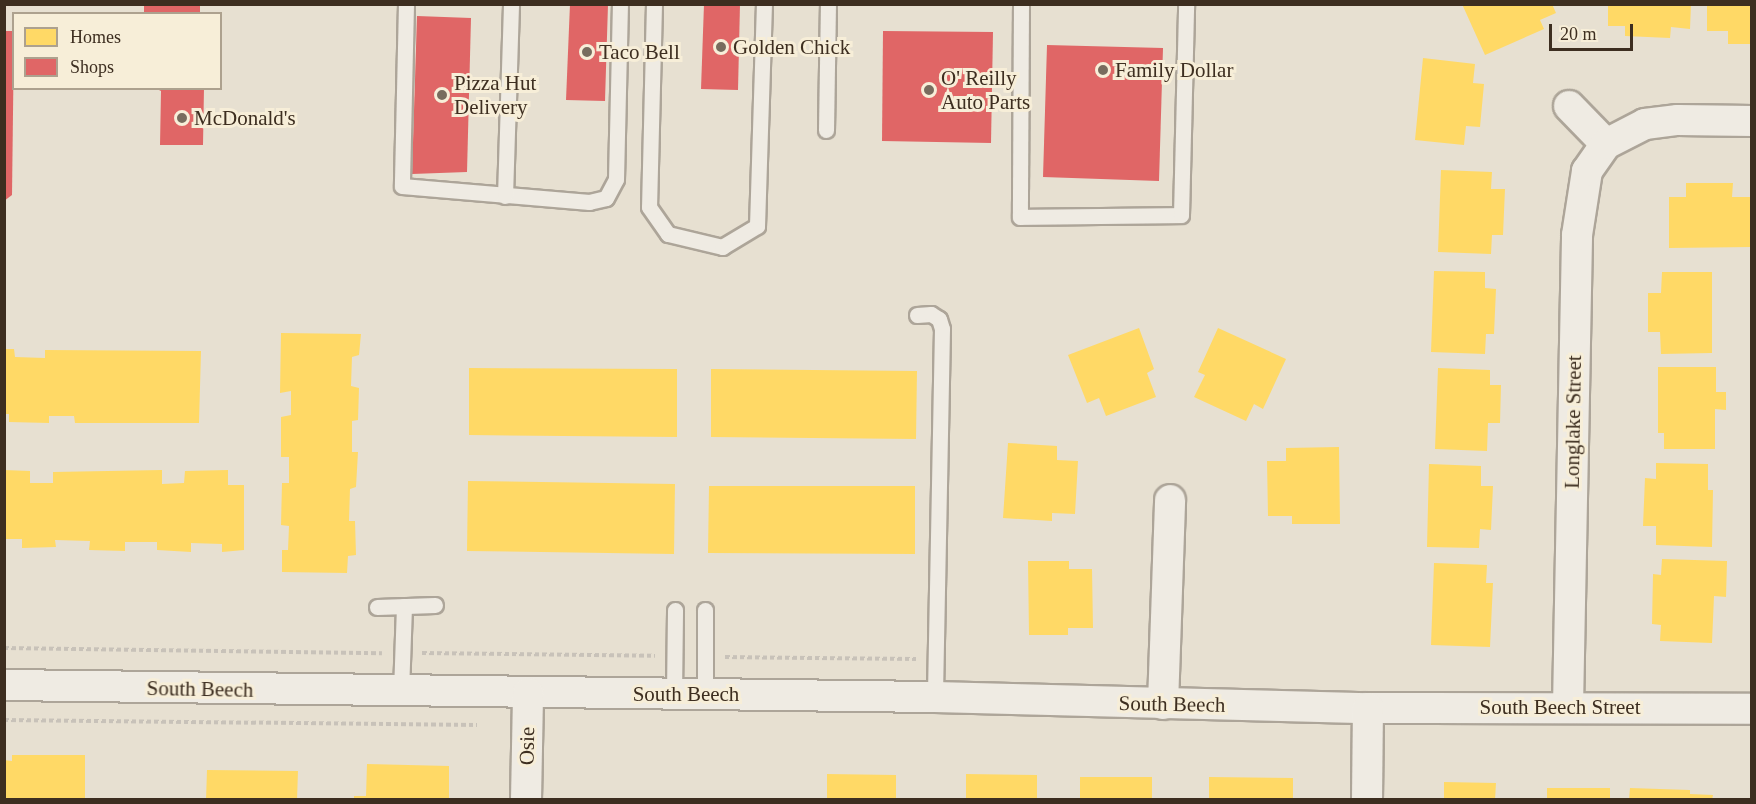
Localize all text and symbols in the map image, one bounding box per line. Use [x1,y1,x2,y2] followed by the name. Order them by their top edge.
[12,12,222,90] legend
[1552,12,1636,50] scale bar
[1560,24,1597,44] text: 20 m
[70,27,121,47] text: Homes
[733,34,850,60] place label: Golden Chick
[599,39,680,65] place label: Taco Bell
[714,40,728,54] marker: Golden Chick
[580,45,594,59] marker: Taco Bell
[70,57,114,77] text: Shops
[1115,57,1233,83] place label: Family Dollar
[1096,63,1110,77] marker: Family Dollar
[941,65,1030,115] place label: O' Reilly Auto Parts
[454,70,536,120] place label: Pizza Hut Delivery
[922,83,936,97] marker: O' Reilly Auto Parts
[435,88,449,102] marker: Pizza Hut Delivery
[194,105,296,131] place label: McDonald's
[175,111,189,125] marker: McDonald's
[1559,355,1587,489] street label: Longlake Street
[146,675,254,703] street label: South Beech
[633,681,739,707] street label: South Beech
[1118,690,1226,718] street label: South Beech
[1480,694,1640,720] street label: South Beech Street
[514,727,540,765] street label: Osie

